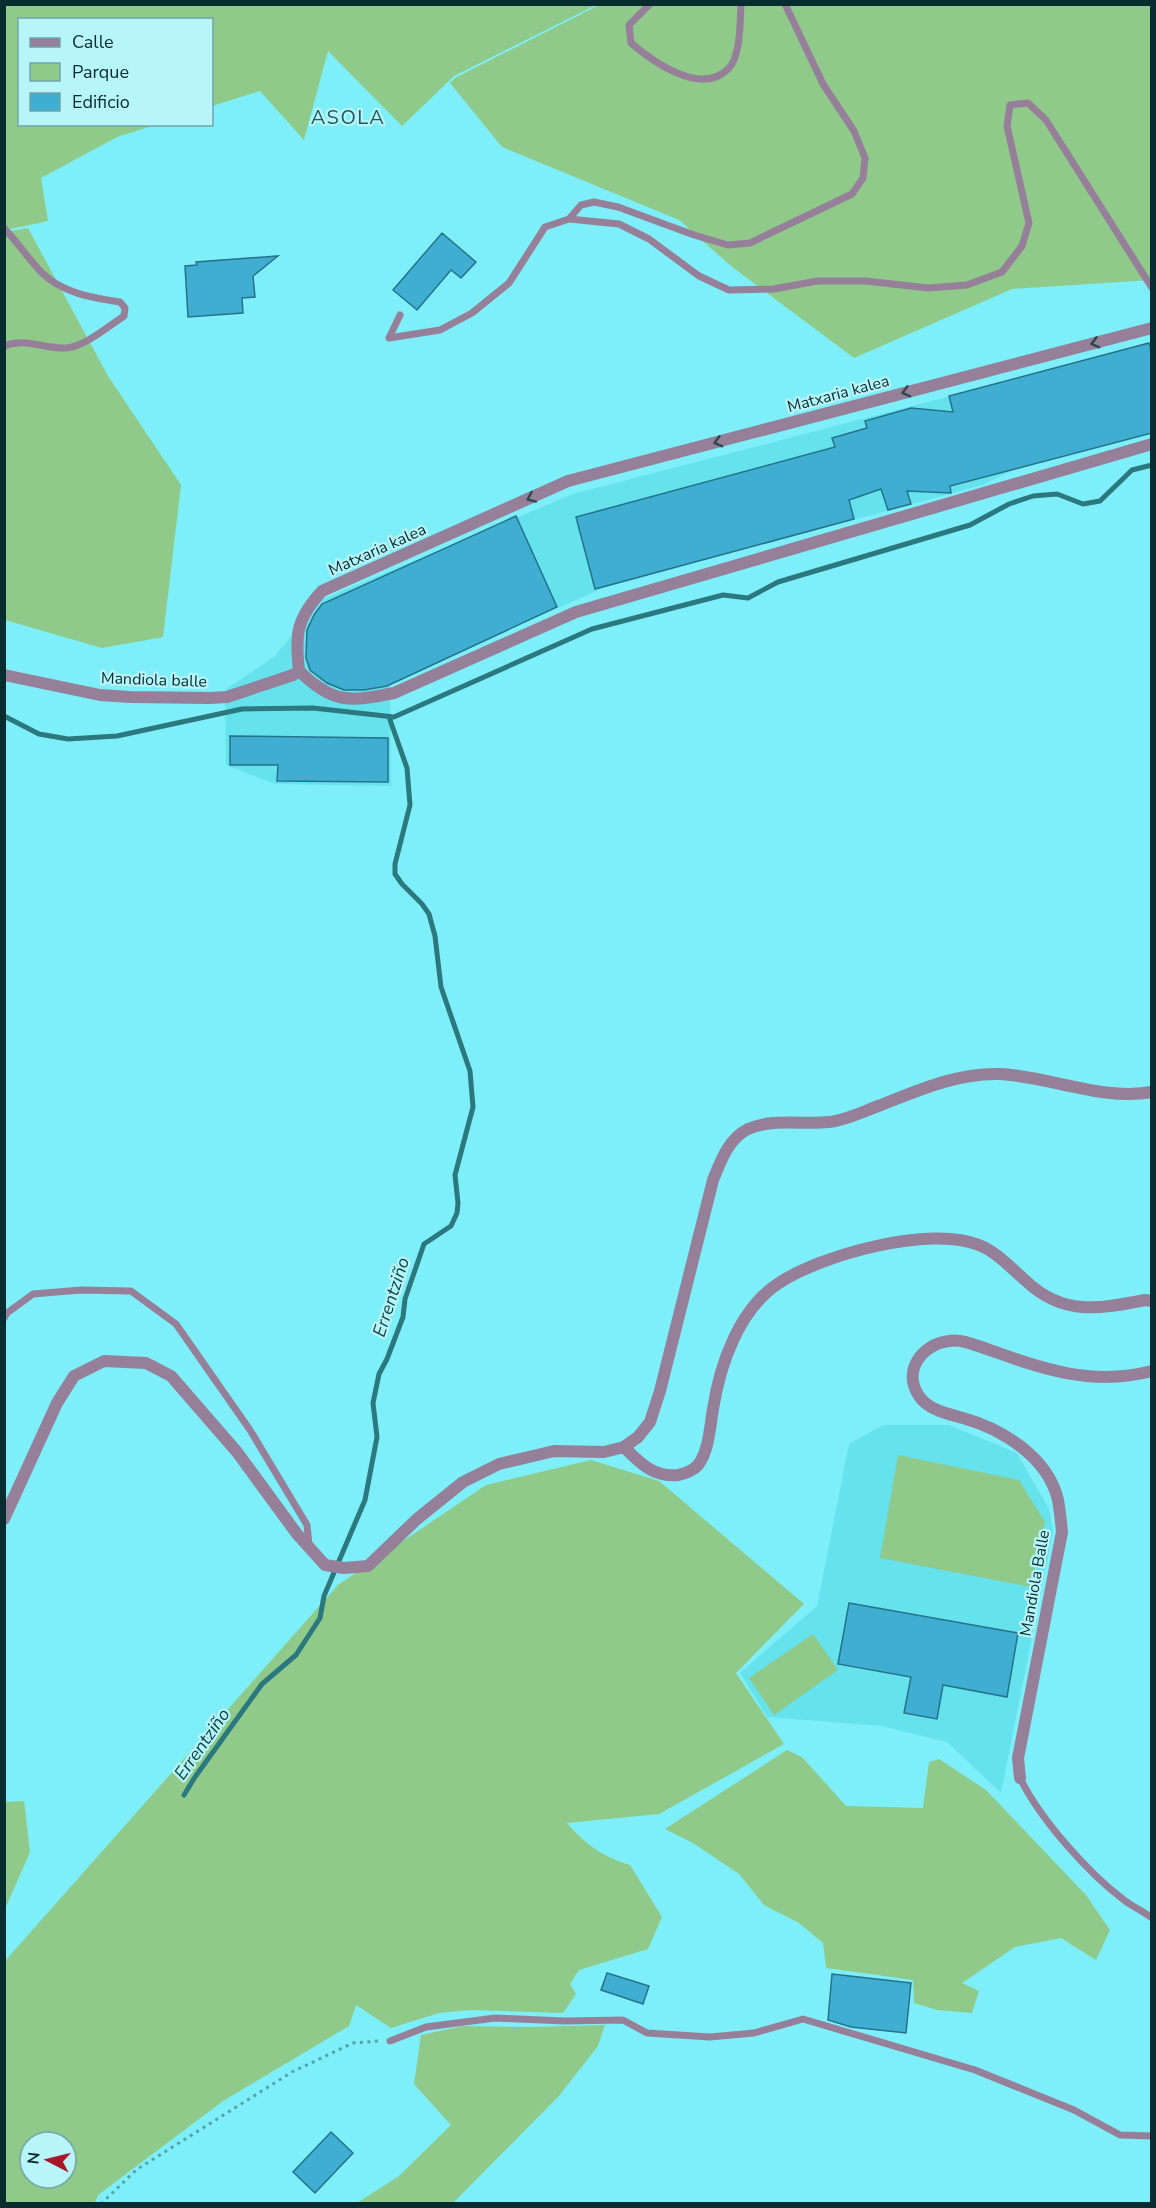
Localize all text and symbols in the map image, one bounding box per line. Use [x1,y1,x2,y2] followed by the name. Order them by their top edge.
[18,18,213,126] legend
[72,30,114,54] text: Calle
[72,60,129,84] text: Parque
[72,90,130,114] text: Edificio
[311,104,385,131] district label: ASOLA
[1090,336,1101,348] one-way arrow
[785,370,892,418] street label: Matxaria kalea
[901,385,911,398] one-way arrow
[713,435,723,447] one-way arrow
[527,490,538,502] one-way arrow
[325,519,430,581] street label: Matxaria kalea
[100,667,207,693] street label: Mandiola balle
[367,1254,415,1340] water label: Errentziño
[1015,1528,1055,1638] street label: Mandiola Balle
[169,1703,235,1785] water label: Errentziño
[18,2130,78,2190] north arrow
[22,2151,46,2166] text: N

